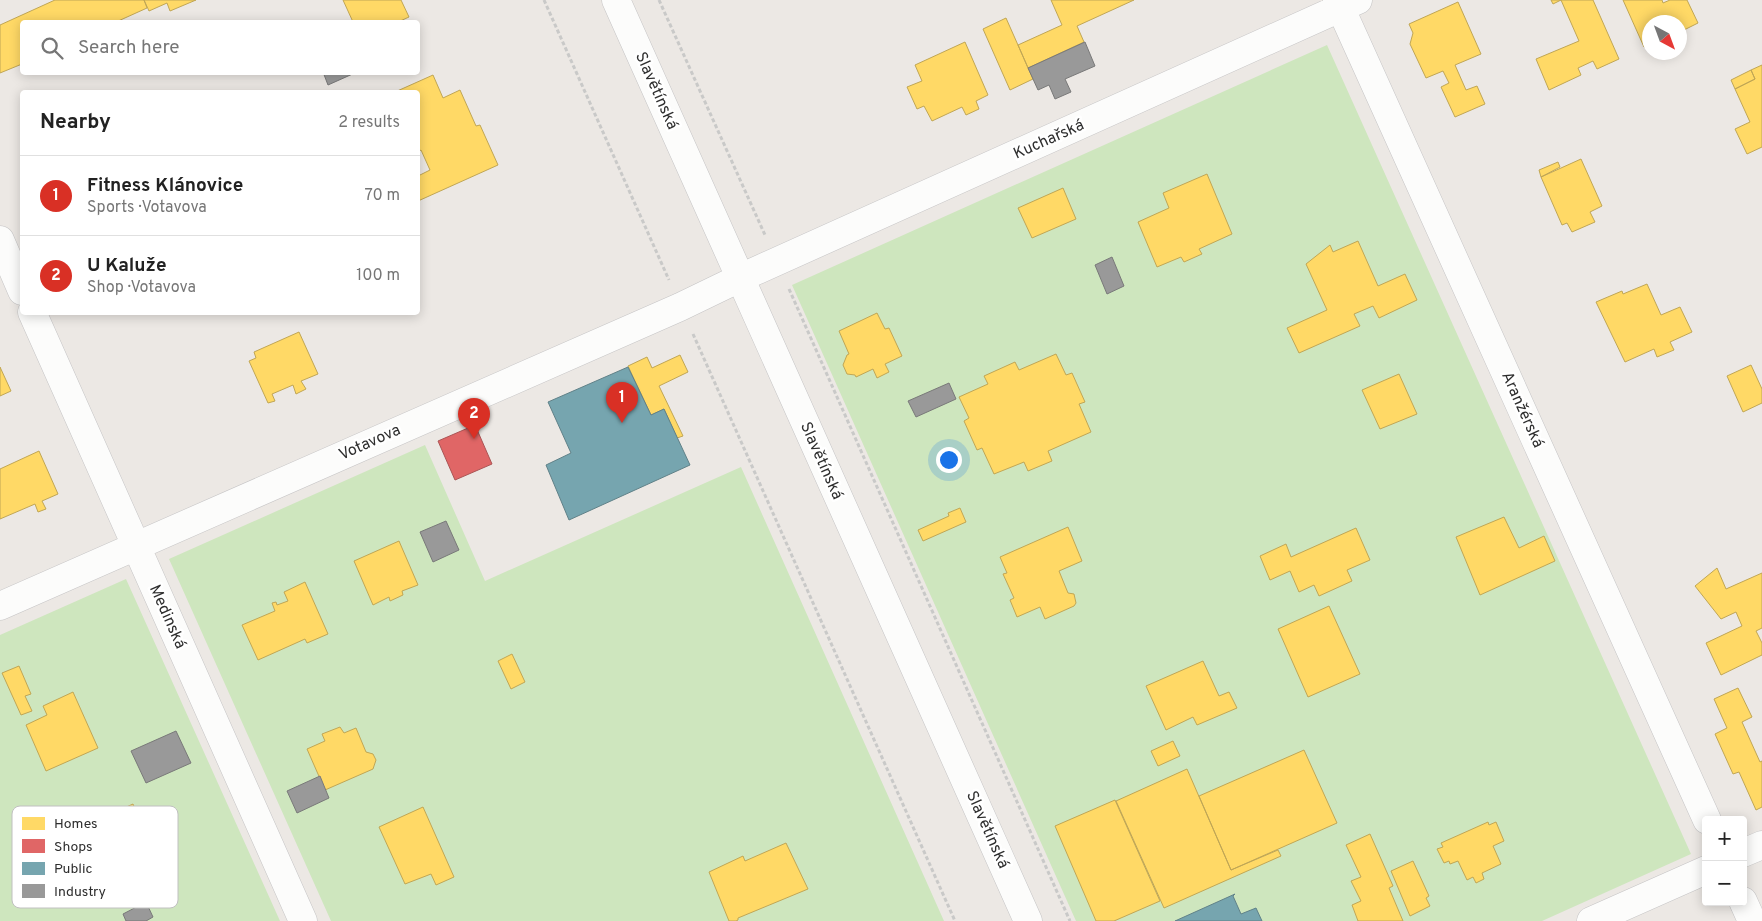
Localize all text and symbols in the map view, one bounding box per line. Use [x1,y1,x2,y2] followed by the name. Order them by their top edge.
[1642,15,1687,60] north arrow
[20,20,420,75] search box
[38,34,66,62] icon: search
[78,36,180,60] text: Search here
[630,49,682,133] street label: Slavětínská
[40,109,111,136] text: Nearby
[338,113,400,133] text: 2 results
[1011,116,1087,164] street label: Kuchařská
[87,174,243,198] text: Fitness Klánovice
[53,186,59,206] text: 1
[365,186,400,206] text: 70 m
[87,198,207,218] text: Sports · Votavova
[87,254,167,278] text: U Kaluže
[51,266,61,286] text: 2
[356,266,400,286] text: 100 m
[87,278,196,298] text: Shop · Votavova
[1496,369,1548,451] street label: Aranžérská
[606,382,638,423] pin: 1
[458,398,490,439] pin: 2
[795,419,847,503] street label: Slavětínská
[336,421,404,465] street label: Votavova
[936,447,962,473] your location
[144,582,190,652] street label: Medinská
[961,788,1013,872] street label: Slavětínská
[12,806,178,908] legend
[54,816,98,833] text: Homes
[1702,816,1747,906] map controls
[1702,816,1747,861] button: +
[54,839,93,856] text: Shops
[54,861,93,878] text: Public
[1702,861,1747,906] button: −
[54,884,106,901] text: Industry

